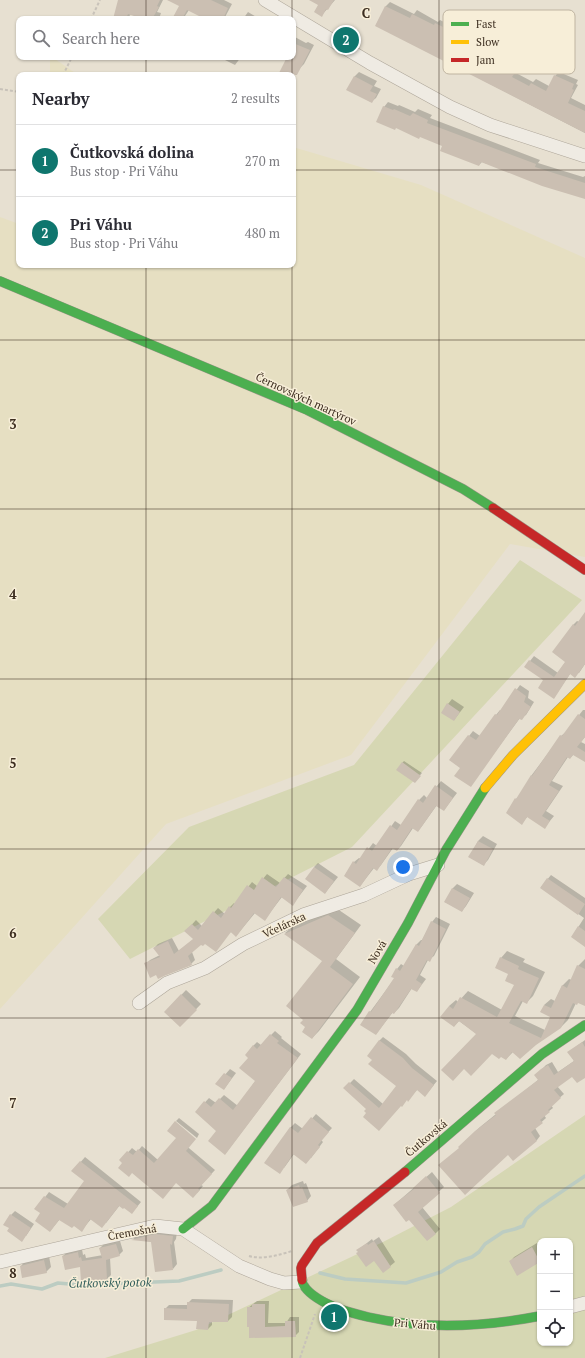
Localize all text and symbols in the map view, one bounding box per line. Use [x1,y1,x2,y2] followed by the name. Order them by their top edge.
[362,4,370,22] text: C
[443,10,575,74] legend
[16,16,296,60] search box
[476,17,496,31] text: Fast
[333,25,359,55] pin: 2
[30,27,52,49] icon: search
[62,28,140,48] text: Search here
[476,35,500,49] text: Slow
[476,53,495,67] text: Jam
[32,87,90,110] text: Nearby
[231,89,280,107] text: 2 results
[70,142,194,162] text: Čutkovská dolina
[41,152,49,170] text: 1
[245,152,280,170] text: 270 m
[70,162,178,180] text: Bus stop · Pri Váhu
[70,214,132,234] text: Pri Váhu
[41,224,49,242] text: 2
[245,224,280,242] text: 480 m
[70,234,178,252] text: Bus stop · Pri Váhu
[254,370,359,429] street label: Černovských martýrov
[9,415,17,433] text: 3
[9,585,17,603] text: 4
[9,754,17,772] text: 5
[393,857,413,877] your location
[260,909,308,941] street label: Včelárska
[9,924,17,942] text: 6
[365,937,390,966] street label: Nová
[9,1094,17,1112] text: 7
[402,1116,450,1160] street label: Čutkovská
[107,1221,158,1243] street label: Čremošná
[537,1238,573,1346] map controls
[537,1238,573,1274] button: +
[9,1264,17,1282] text: 8
[68,1274,152,1291] water label: Čutkovský potok
[537,1274,573,1310] button: −
[321,1302,347,1332] pin: 1
[537,1310,573,1346] button: locate
[394,1315,437,1333] street label: Pri Váhu

